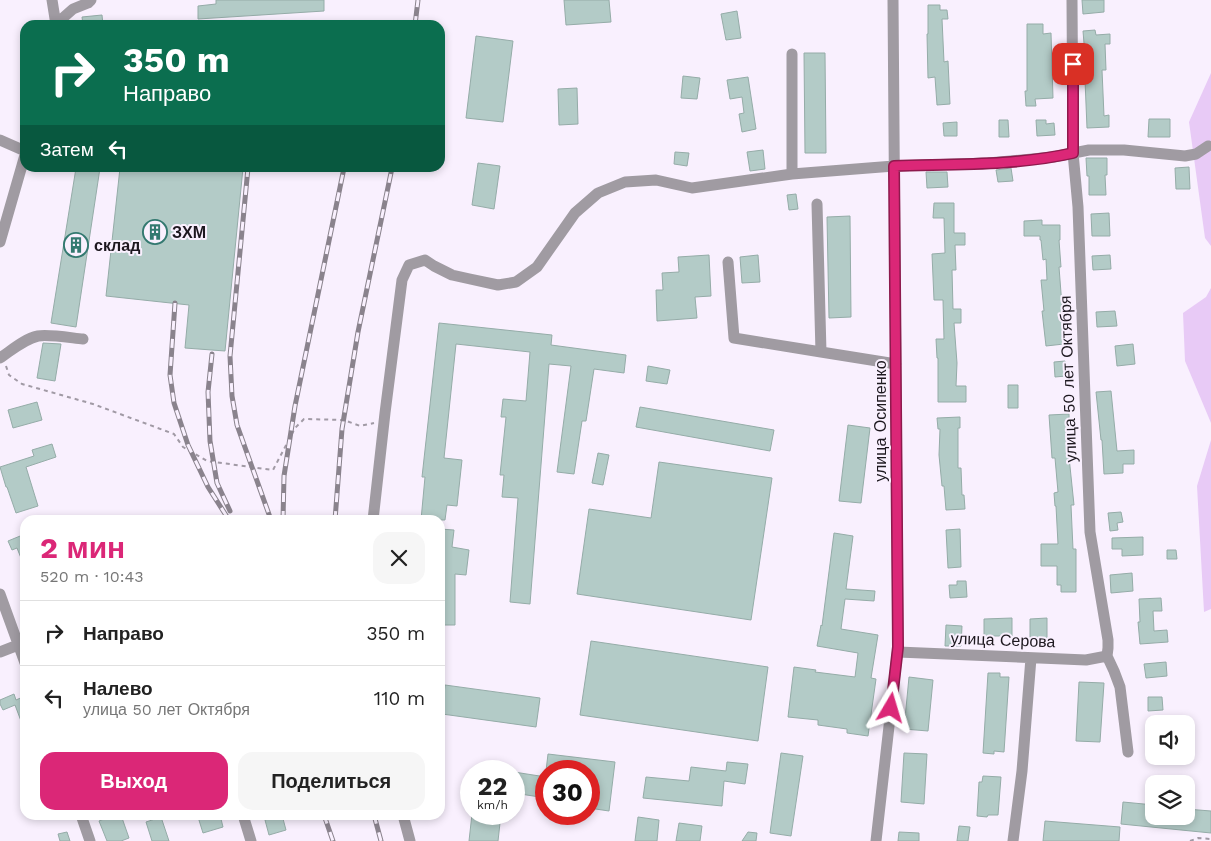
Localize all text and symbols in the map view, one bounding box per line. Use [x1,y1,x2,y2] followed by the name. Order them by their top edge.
[123,39,230,81] text: 350 m
[40,40,105,105] icon: right
[1052,43,1094,85] pin
[1059,50,1087,78] icon: arrive
[123,81,211,106] text: Направо
[104,135,132,163] icon: left
[40,138,94,161] text: Затем
[142,219,168,245] building icon: ЗХМ
[172,223,206,242] place label: ЗХМ
[63,232,89,258] building icon: склад
[94,236,140,255] place label: склад
[1056,295,1080,463] street label: улица 50 лет Октября
[871,360,890,482] street label: улица Осипенко
[40,530,125,565] text: 2 мин
[373,532,425,584] button: close
[40,567,144,586] text: 520 m · 10:43
[40,619,68,647] icon: right
[83,622,164,645] text: Направо
[366,622,425,645] text: 350 m
[950,629,1056,651] street label: улица Серова
[83,677,153,700] text: Налево
[864,681,916,733] position arrow
[40,684,68,712] icon: left
[374,687,425,710] text: 110 m
[83,700,250,719] text: улица 50 лет Октября
[1145,715,1195,825] map controls
[1145,715,1195,765] button: sound
[40,752,228,810] button: Выход
[238,752,425,810] button: Поделиться
[535,760,600,825] speed limit sign: 30
[478,772,507,801] text: 22
[1145,775,1195,825] button: layers
[477,798,508,812] text: km/h

